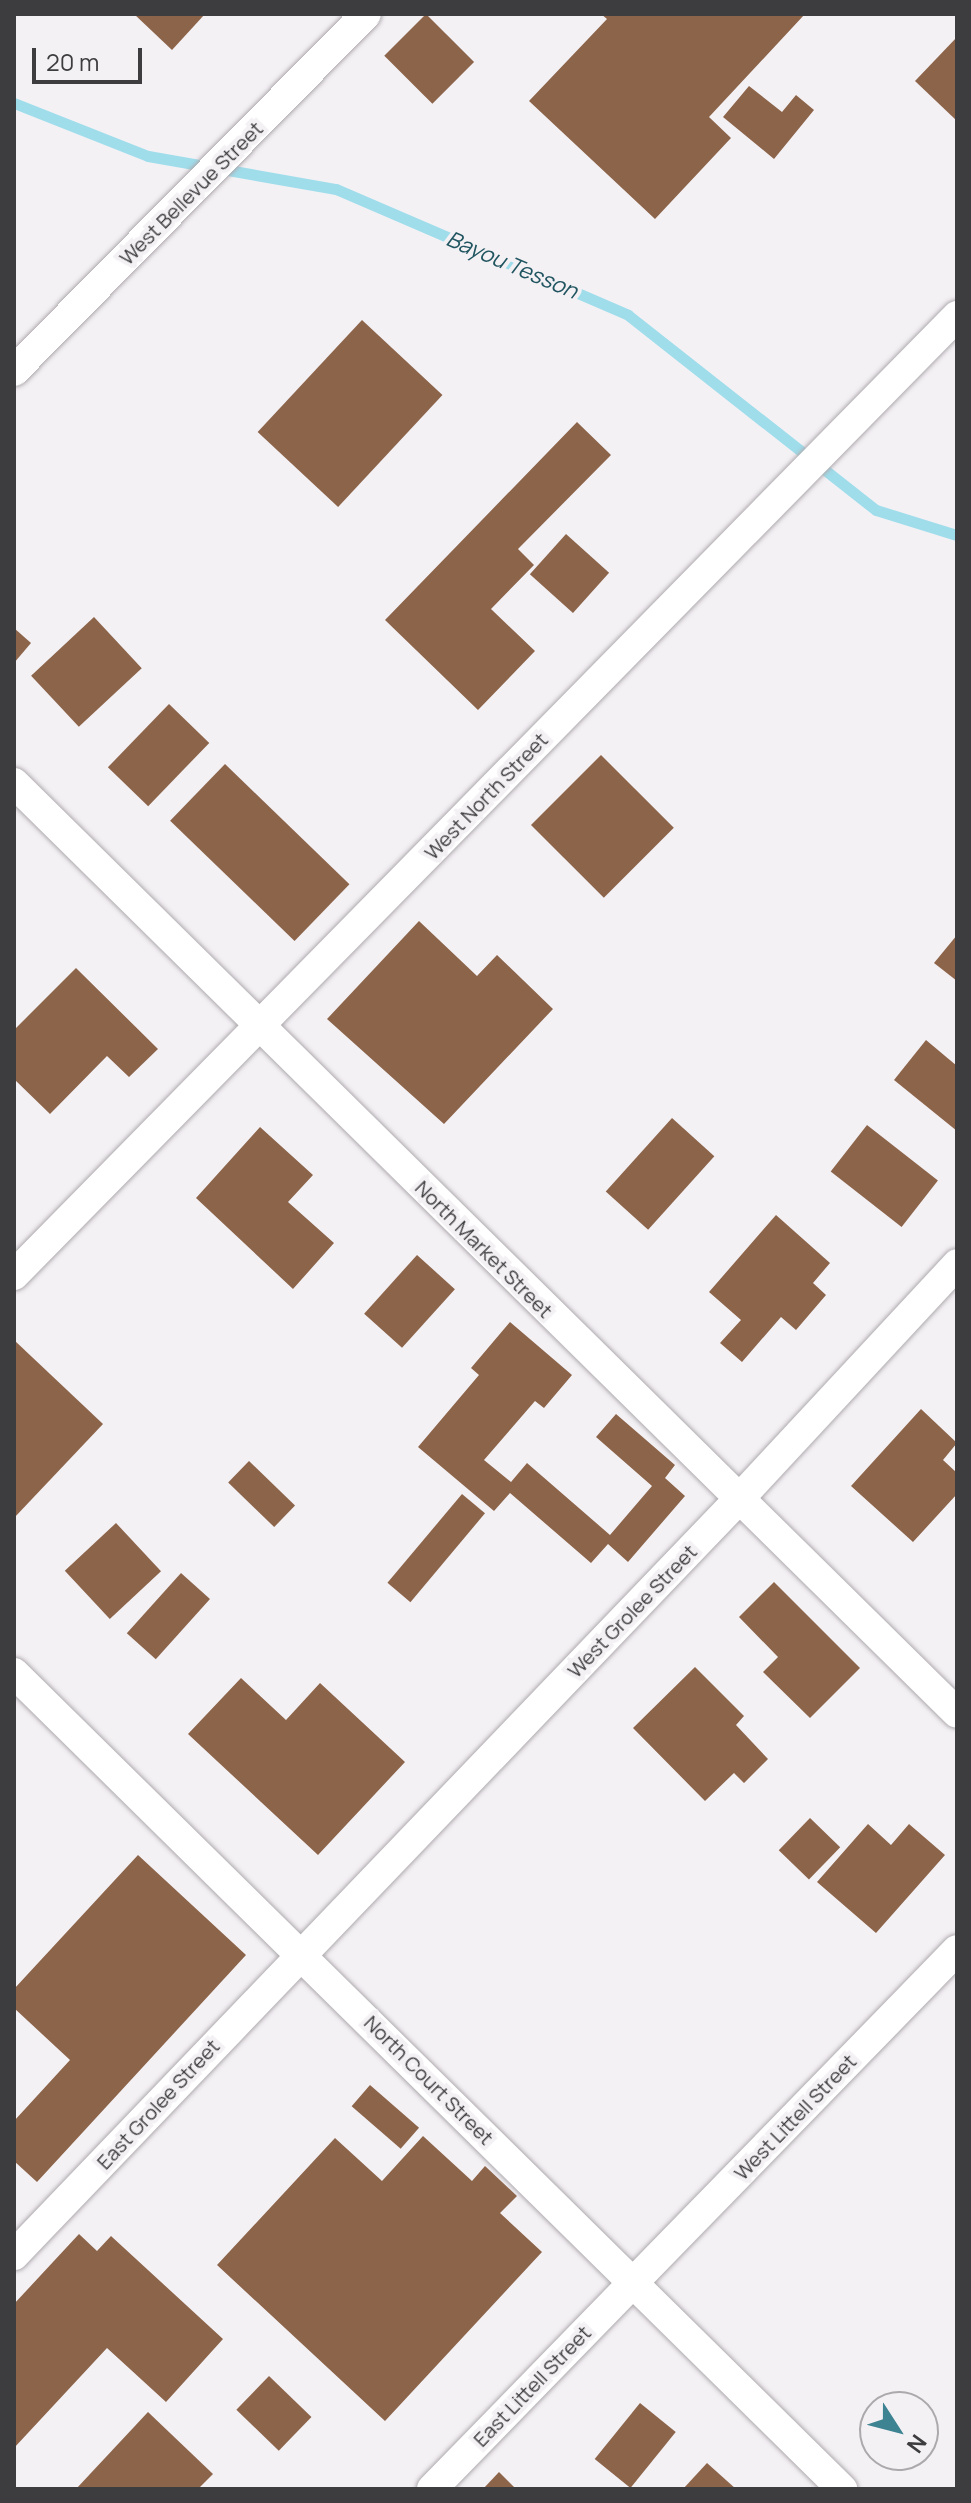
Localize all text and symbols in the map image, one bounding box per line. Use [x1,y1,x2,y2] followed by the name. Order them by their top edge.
[36,32,146,82] scale bar
[46,45,99,78] text: 20 m
[114,116,268,270] street label: West Bellevue Street
[442,225,582,305] water label: Bayou Tesson
[419,728,553,864] street label: West North Street
[410,1175,558,1323] street label: North Market Street
[562,1540,702,1682] street label: West Grolee Street
[359,2010,499,2150] street label: North Court Street
[92,2034,224,2174] street label: East Grolee Street
[729,2049,861,2185] street label: West Littell Street
[468,2321,596,2451] street label: East Littell Street
[859,2391,939,2471] north arrow
[900,2429,934,2459] text: N

